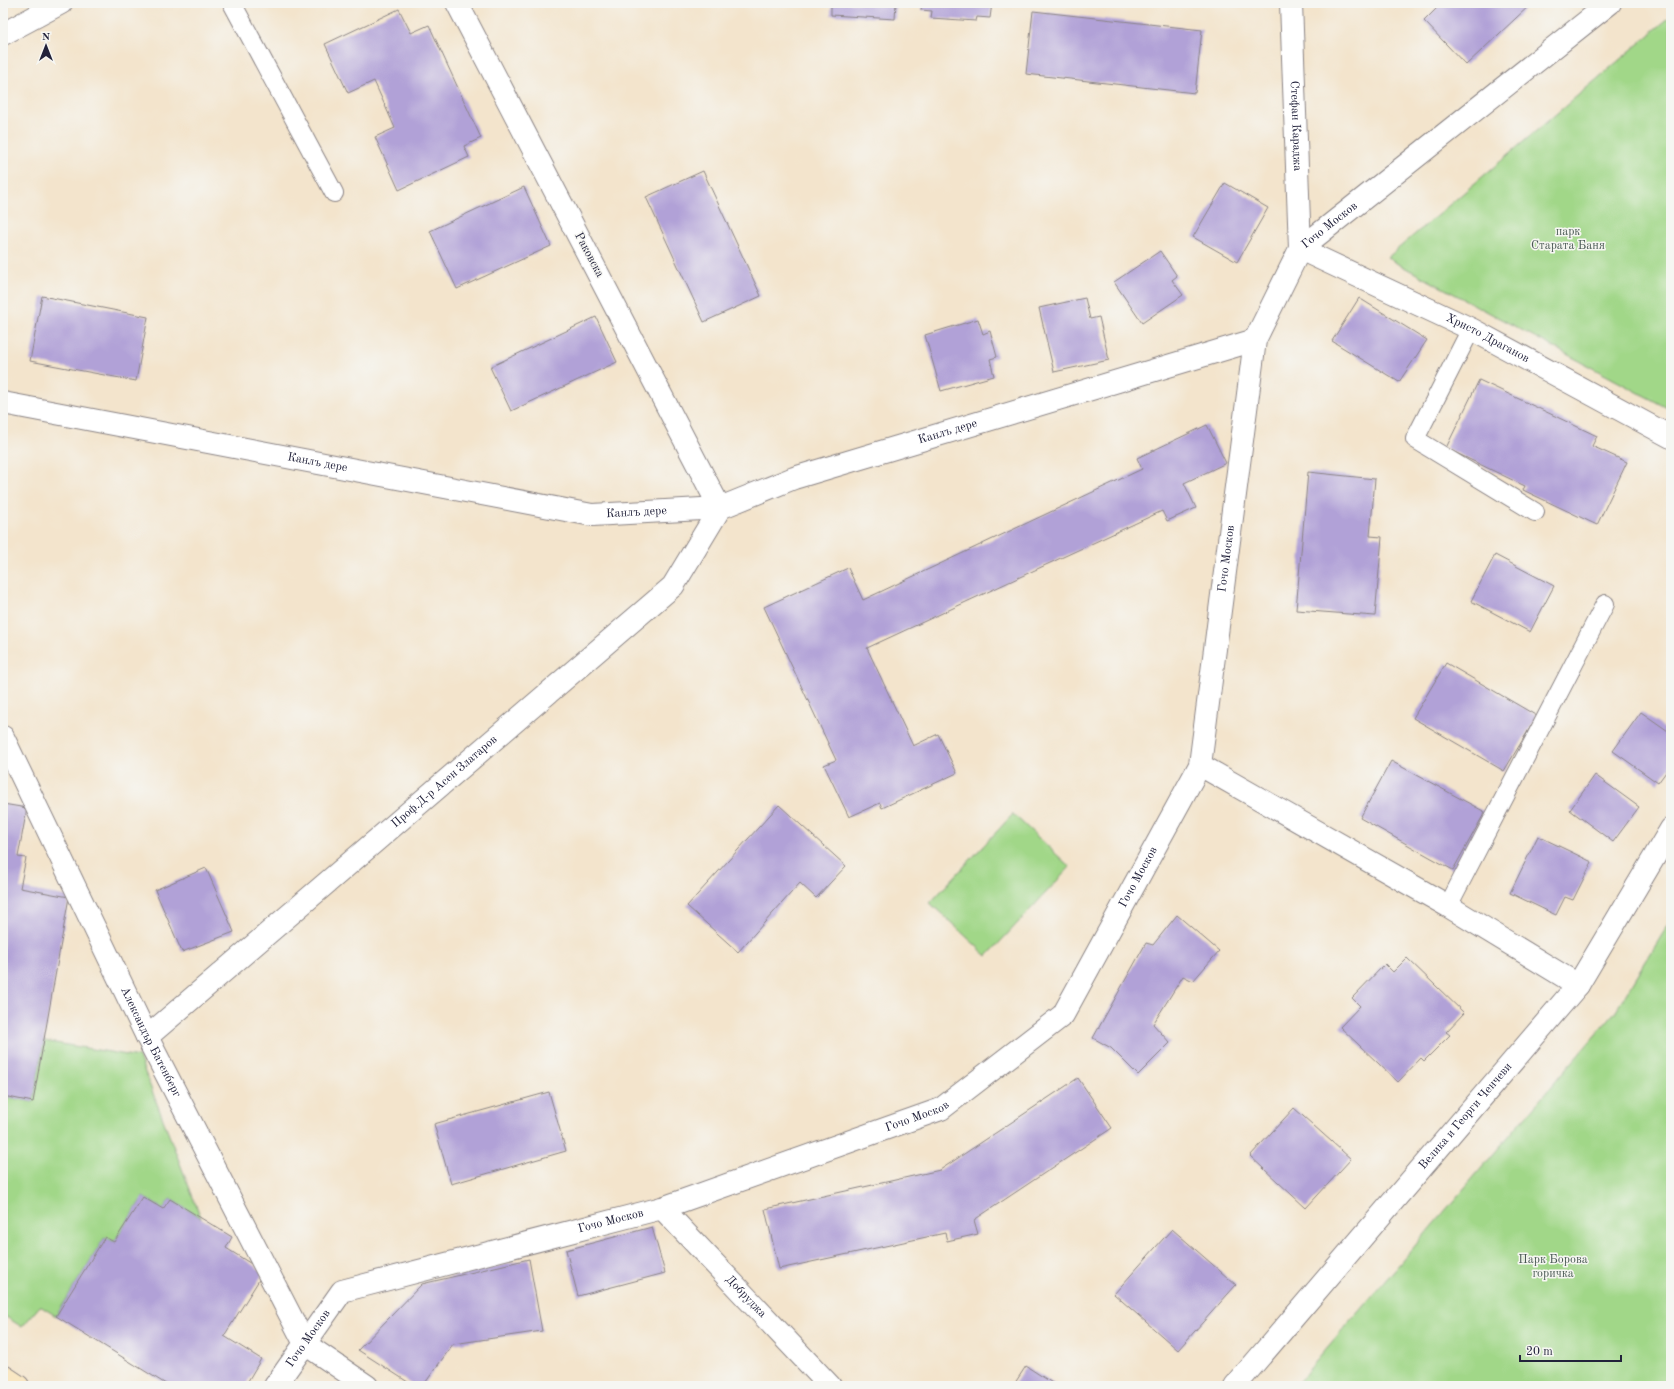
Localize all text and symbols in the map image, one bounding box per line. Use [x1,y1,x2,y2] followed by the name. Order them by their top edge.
[26,26,66,66] north arrow
[42,32,51,43] text: N
[1288,81,1303,171] street label: Стефан Караджа
[1300,200,1360,251] street label: Гочо Москов
[1531,226,1605,252] park label: парк Старата Баня
[572,231,606,280] street label: Раковска
[1444,312,1531,365] street label: Христо Драганов
[917,417,979,446] street label: Канлъ дере
[286,451,349,474] street label: Канлъ дере
[606,505,668,520] street label: Канлъ дере
[1216,524,1237,593] street label: Гочо Москов
[389,733,500,830] street label: Проф.Д-р Асен Златаров
[1117,845,1160,910] street label: Гочо Москов
[118,985,183,1099] street label: Александър Батенберг
[1417,1061,1514,1172] street label: Велика и Георги Ченчеви
[884,1099,952,1134] street label: Гочо Москов
[577,1207,645,1236] street label: Гочо Москов
[1518,1254,1588,1280] park label: Парк Борова горичка
[723,1273,768,1320] street label: Добруджа
[284,1307,333,1370] street label: Гочо Москов
[1520,1337,1621,1363] scale bar
[1526,1346,1553,1358] text: 20 m

